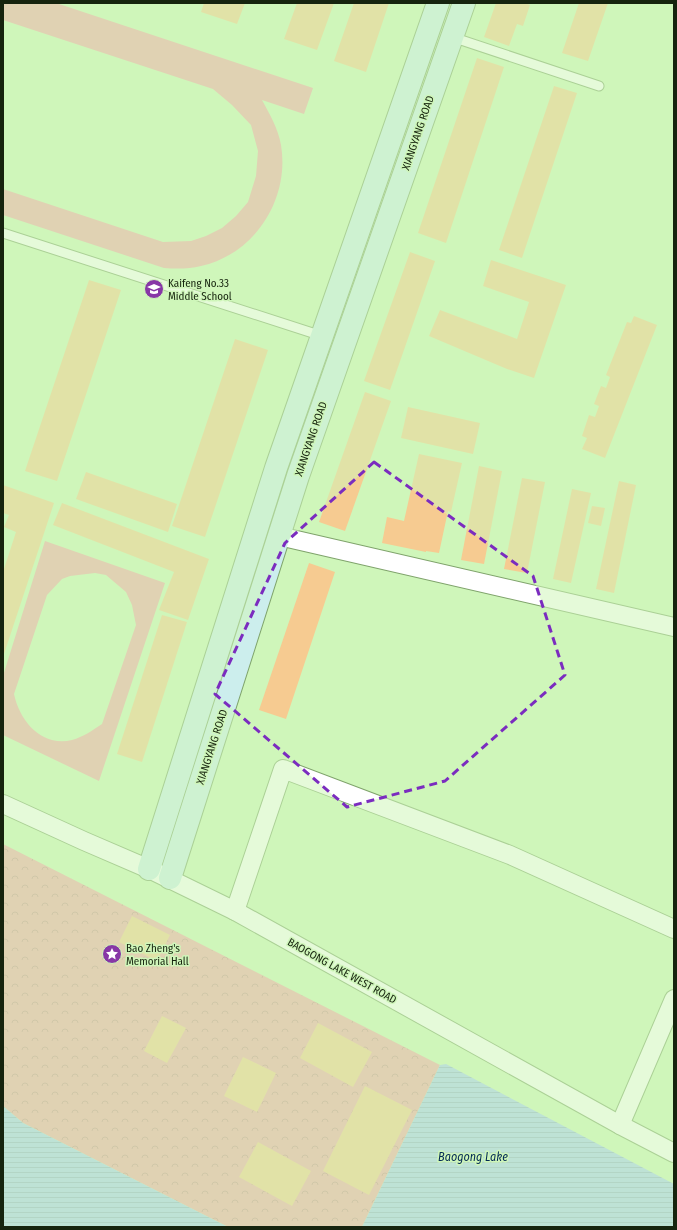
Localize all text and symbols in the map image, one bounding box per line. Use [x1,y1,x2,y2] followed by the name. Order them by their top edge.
[399,94,437,172] street label: XIANGYANG ROAD
[168,277,232,303] place label: Kaifeng No.33 Middle School
[143,278,165,300] school or university icon: Kaifeng No.33 Middle School
[292,400,330,478] street label: XIANGYANG ROAD
[194,708,230,786] street label: XIANGYANG ROAD
[285,936,399,1006] street label: BAOGONG LAKE WEST ROAD
[126,942,189,968] place label: Bao Zheng's Memorial Hall
[101,943,123,965] place icon: Bao Zheng's Memorial Hall
[438,1150,508,1164] water label: Baogong Lake

